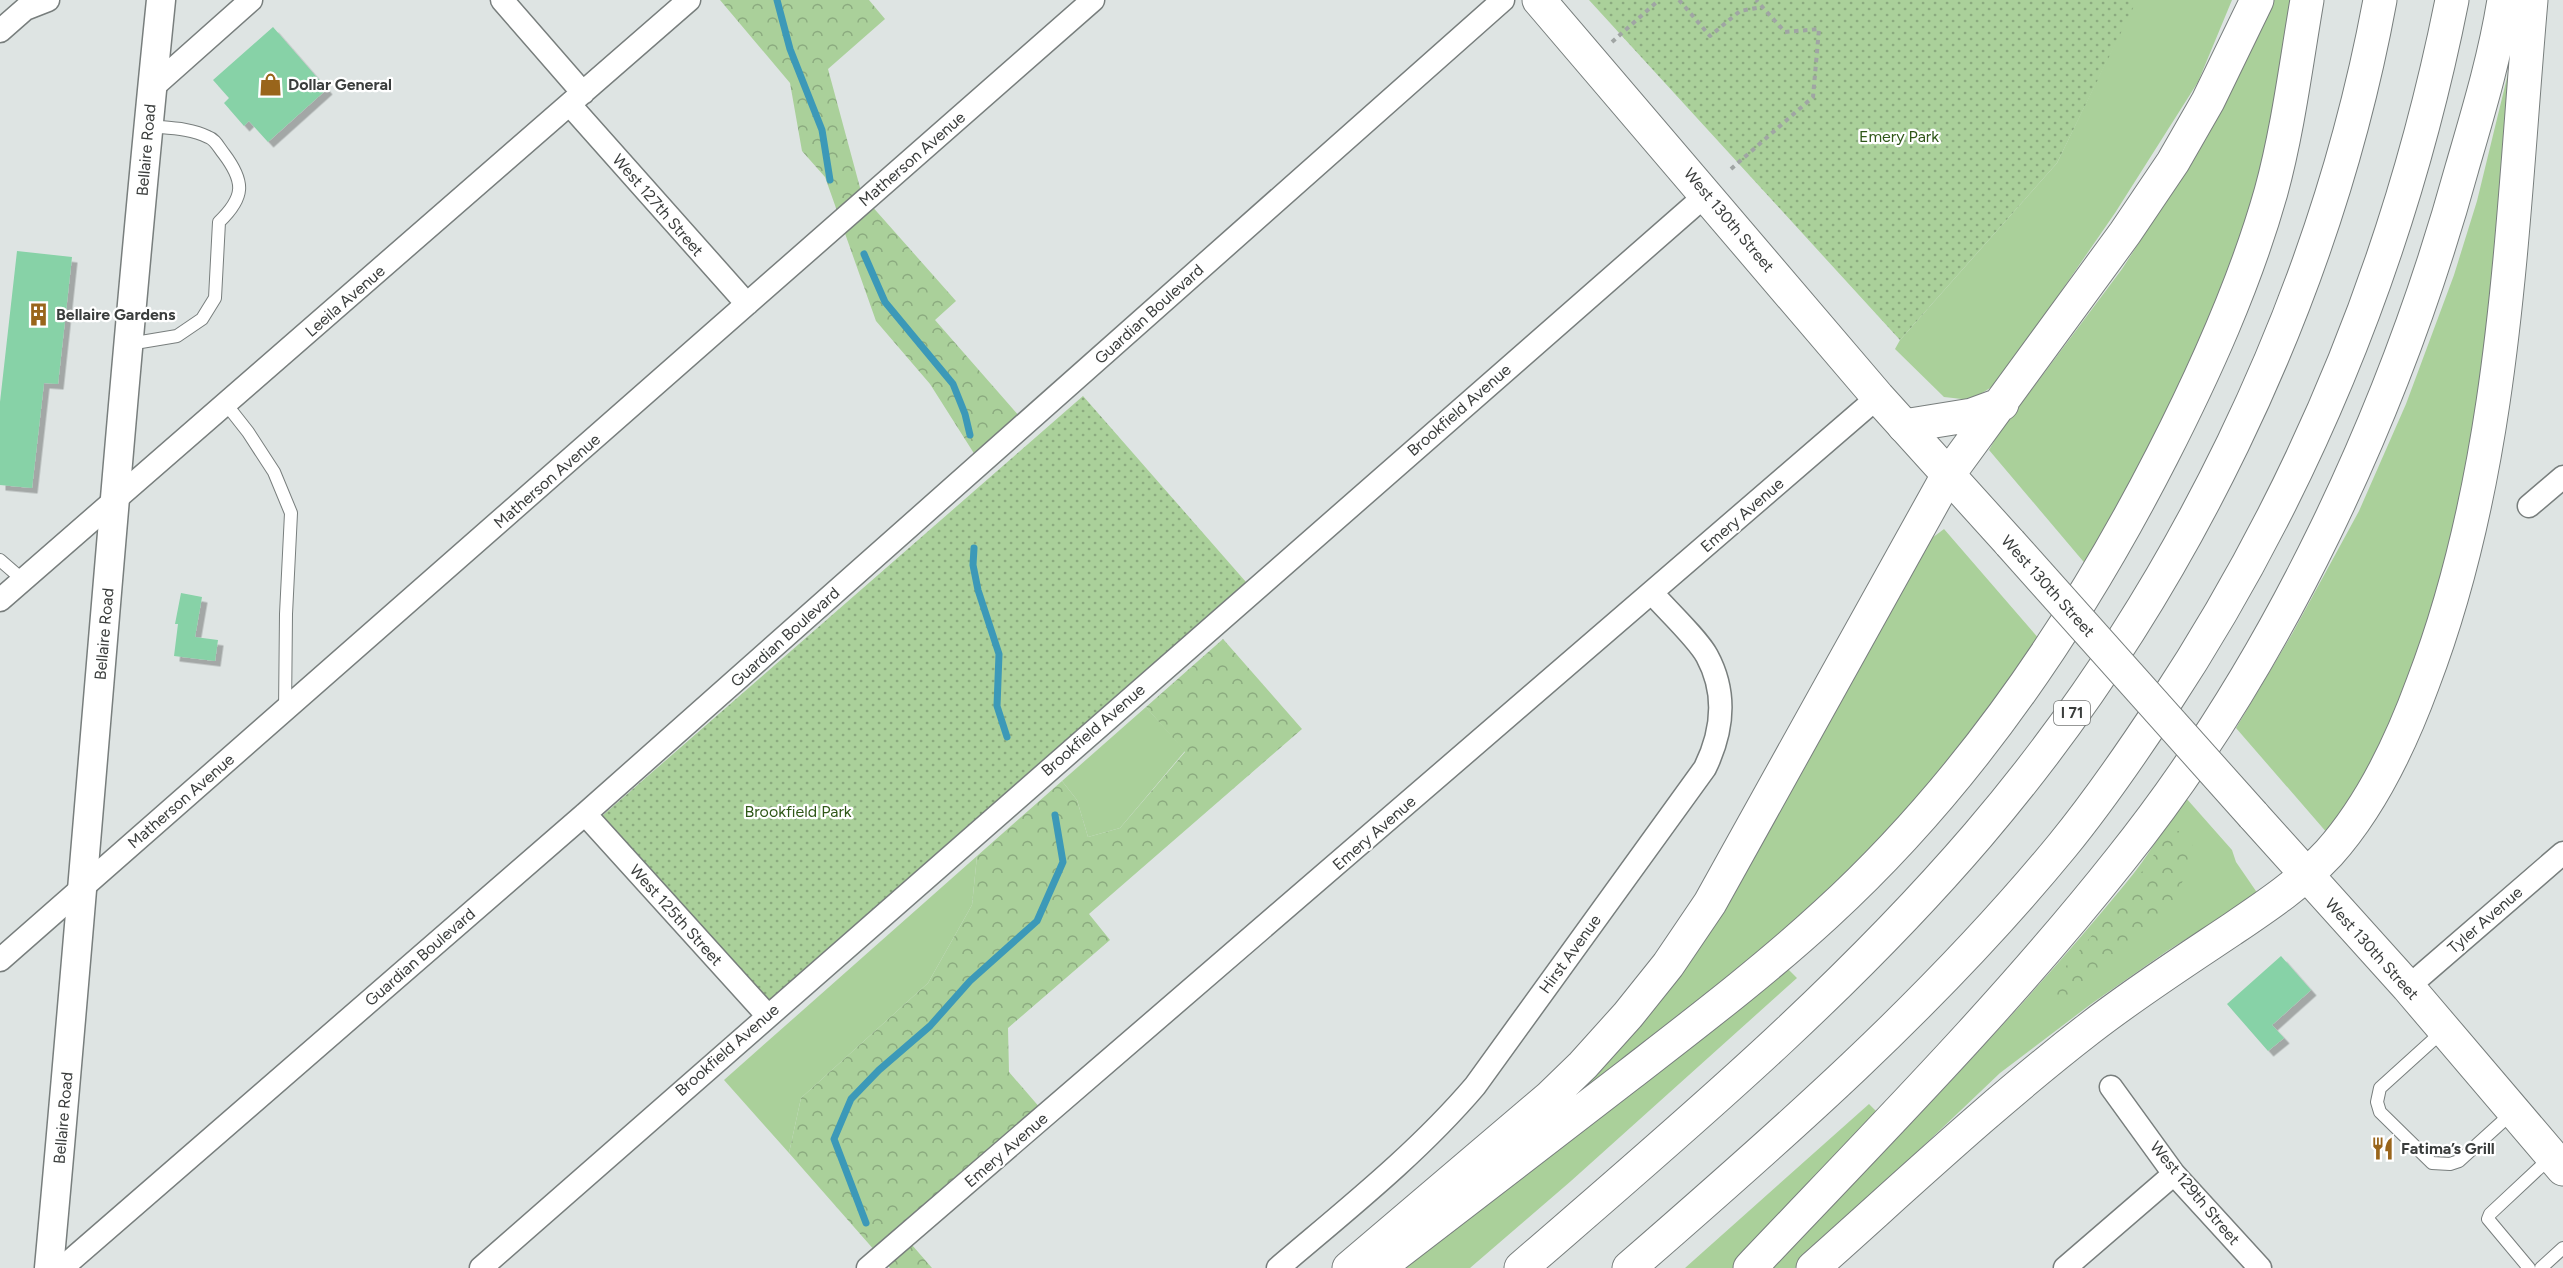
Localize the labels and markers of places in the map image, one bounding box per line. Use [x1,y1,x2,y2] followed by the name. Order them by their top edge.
[257,71,283,97] shop icon: Dollar General
[288,75,392,94] place label: Dollar General
[25,301,51,327] building icon: Bellaire Gardens
[56,305,176,324] place label: Bellaire Gardens
[2370,1135,2396,1161] restaurant icon: Fatima’s Grill
[2401,1139,2495,1158] place label: Fatima’s Grill

